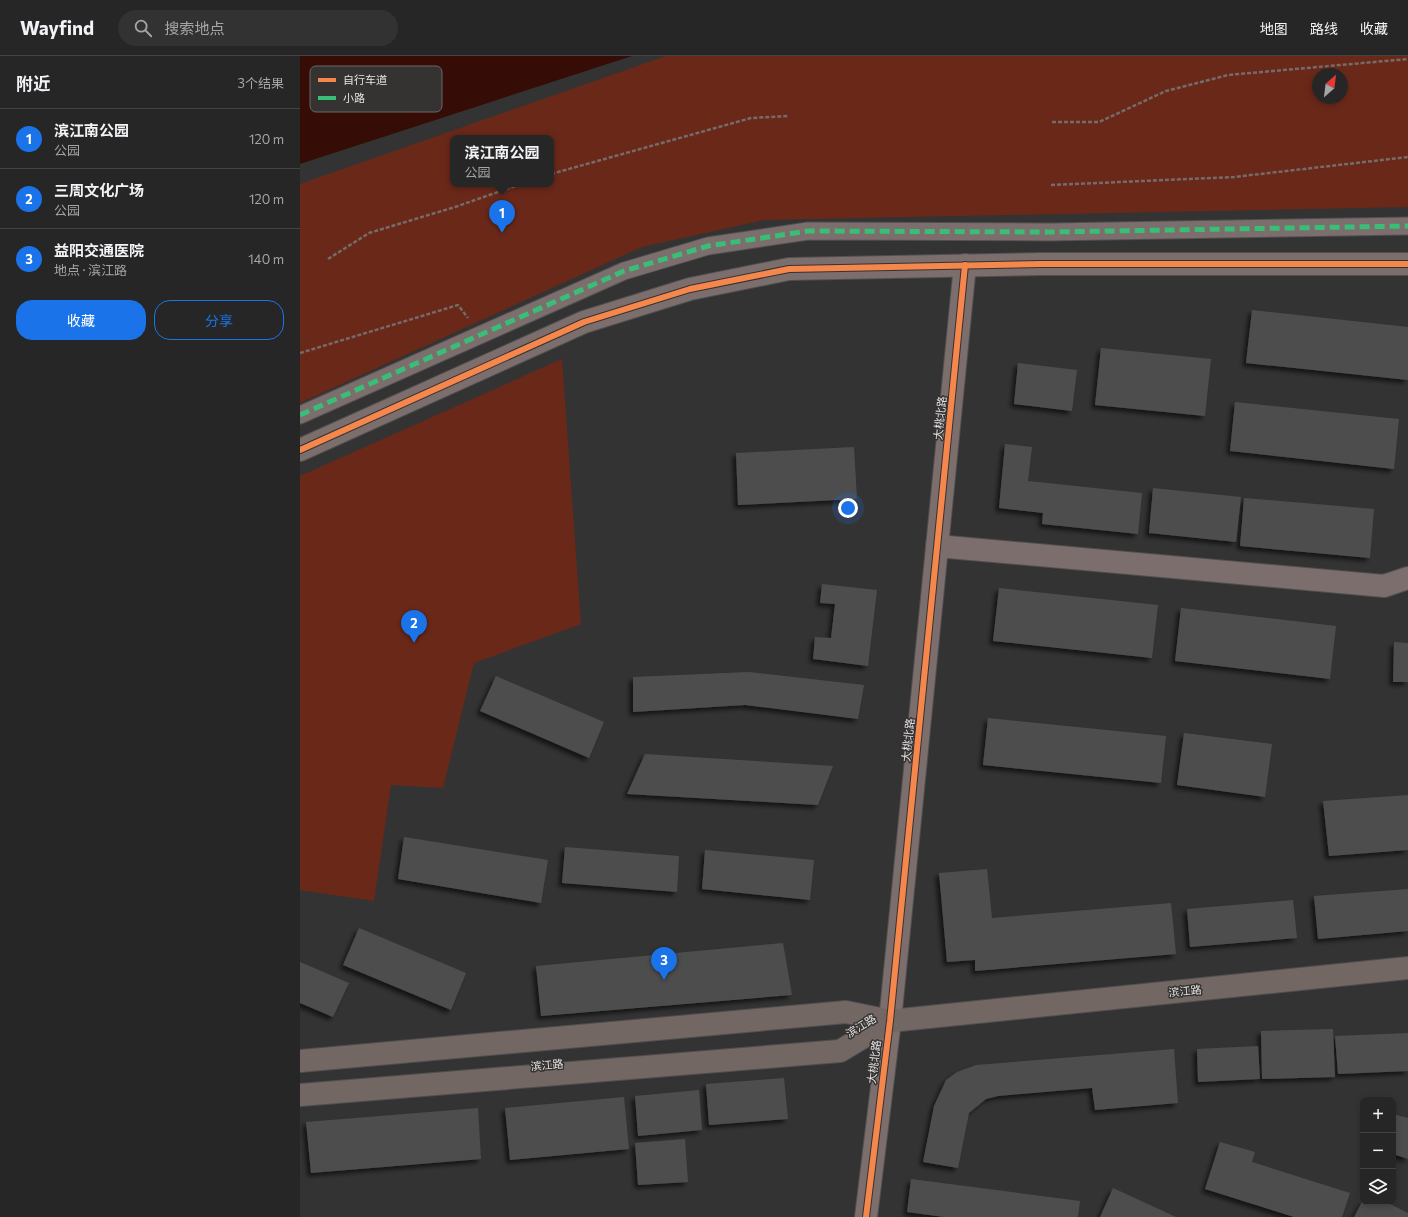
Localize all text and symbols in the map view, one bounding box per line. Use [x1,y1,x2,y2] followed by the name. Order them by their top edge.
[118,10,398,46] search box
[20,16,94,39] text: Wayfind
[132,17,154,39] icon: search
[164,19,224,37] text: 搜索地点
[1260,20,1288,37] text: 地图
[1310,20,1338,37] text: 路线
[1360,20,1388,37] text: 收藏
[310,66,442,112] legend
[1312,68,1348,104] north arrow
[16,73,50,94] text: 附近
[343,73,387,86] text: 自行车道
[238,75,284,91] text: 3个结果
[343,91,365,104] text: 小路
[54,121,129,139] text: 滨江南公园
[26,131,32,147] text: 1
[249,131,284,147] text: 120 m
[450,135,554,187] popup
[54,142,80,158] text: 公园
[464,143,540,161] text: 滨江南公园
[464,164,491,180] text: 公园
[54,181,144,199] text: 三周文化广场
[25,191,33,207] text: 2
[249,191,284,207] text: 120 m
[489,200,515,233] pin: 1
[54,202,80,218] text: 公园
[54,241,144,259] text: 益阳交通医院
[25,251,33,267] text: 3
[248,251,284,267] text: 140 m
[54,262,127,278] text: 地点 · 滨江路
[16,300,146,340] button: 收藏
[154,300,284,340] button: 分享
[931,395,948,441] street label: 大桃北路
[838,498,858,518] your location
[401,610,427,643] pin: 2
[899,717,916,763] street label: 大桃北路
[651,947,677,980] pin: 3
[1168,982,1202,999] street label: 滨江路
[843,1012,878,1040] street label: 滨江路
[864,1039,883,1085] street label: 大桃北路
[530,1057,564,1072] street label: 滨江路
[1360,1097,1396,1205] map controls
[1360,1097,1396,1133] button: +
[1360,1133,1396,1169] button: −
[1360,1169,1396,1205] button: layers

